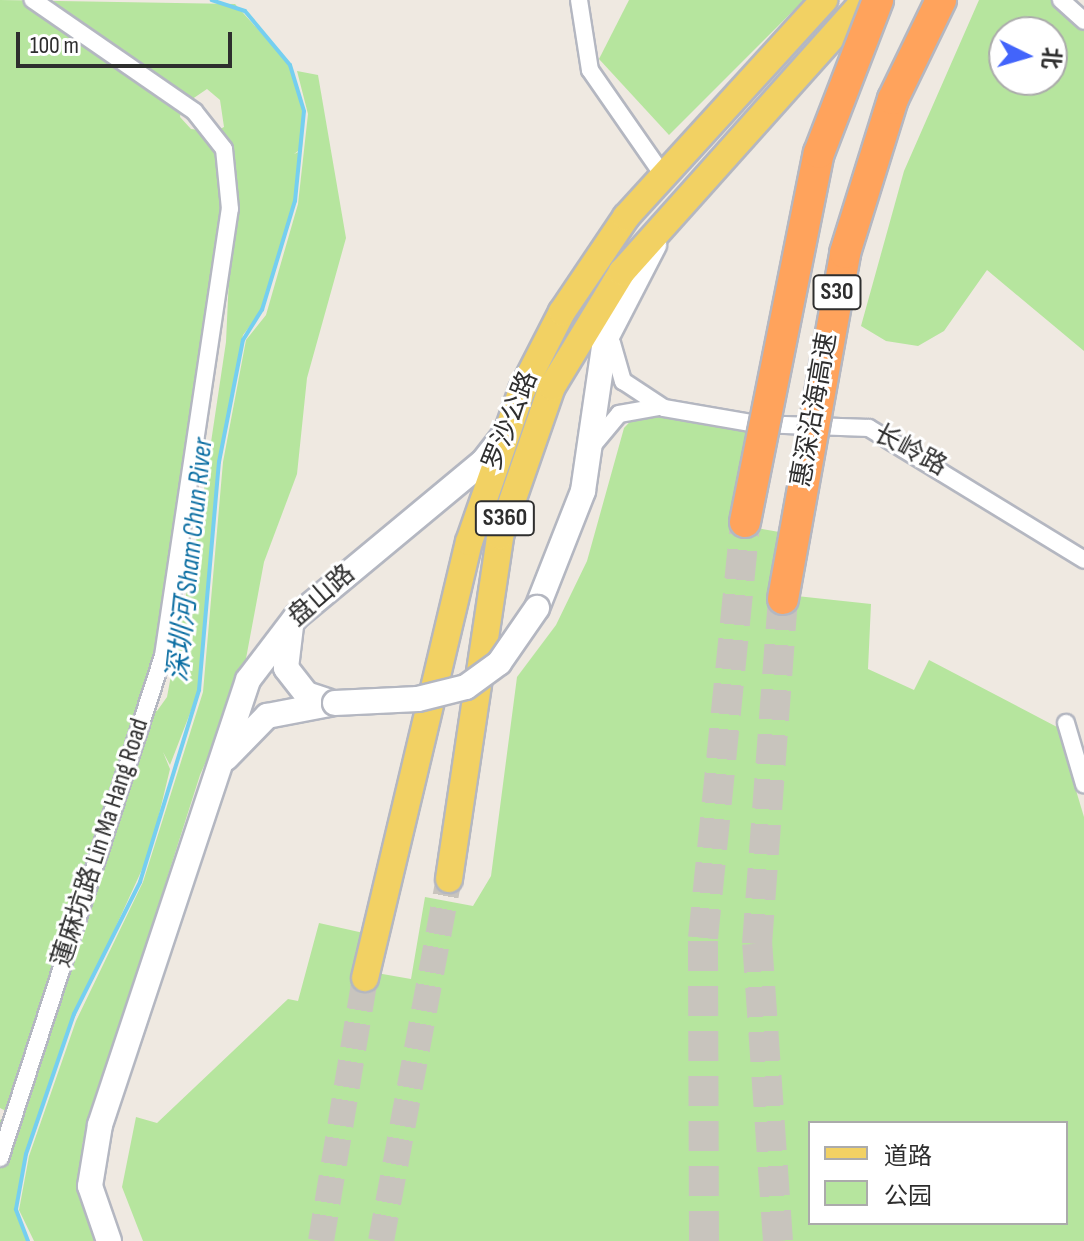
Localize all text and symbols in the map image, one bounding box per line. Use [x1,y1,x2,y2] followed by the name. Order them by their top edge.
[20,16,236,66] scale bar
[988,16,1068,96] north arrow
[30,31,79,60] text: 100 m
[1036,46,1065,70] text: 北
[811,272,863,312] road number: S30
[786,330,844,490] street label: 惠深沿海高速
[477,367,545,475] street label: 罗沙公路
[868,419,952,483] street label: 长岭路
[161,437,221,683] water label: 深圳河 Sham Chun River
[473,498,537,538] road number: S360
[282,559,362,633] street label: 盘山路
[46,715,156,971] street label: 蓮麻坑路 Lin Ma Hang Road
[808,1121,1068,1225] legend
[884,1142,932,1171] text: 道路
[884,1182,932,1211] text: 公园

